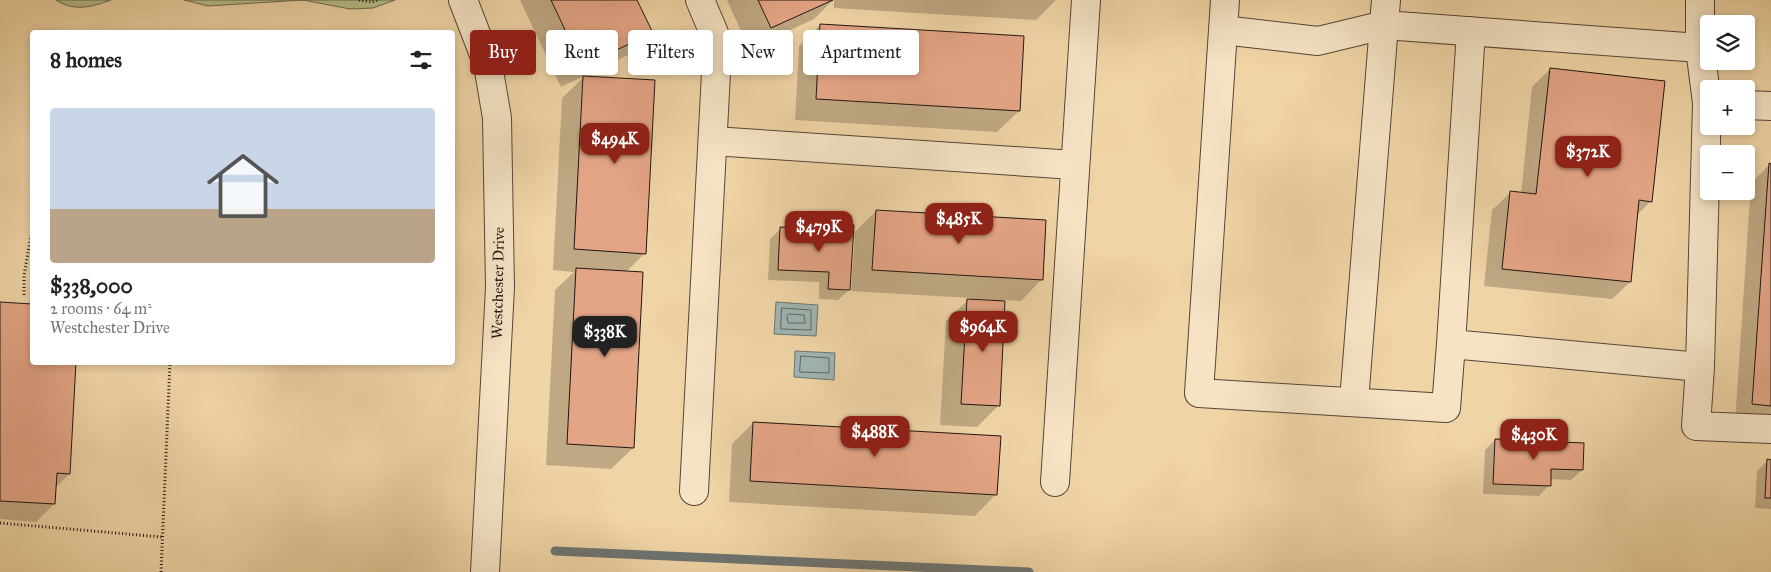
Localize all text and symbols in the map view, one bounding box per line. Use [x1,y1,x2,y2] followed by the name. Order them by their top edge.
[1700,15,1755,200] map controls
[1700,15,1755,70] button: layers
[470,30,536,75] chip: Buy
[546,30,618,75] chip: Rent
[628,30,713,75] chip: Filters
[723,30,793,75] chip: New
[803,30,919,75] chip: Apartment
[407,46,435,74] icon: filters
[50,47,122,73] text: 8 homes
[1700,80,1755,135] button: +
[580,122,650,165] pin: $494K
[591,129,639,148] text: $494K
[1553,136,1623,178] pin: $372K
[198,141,288,231] icon: home
[1566,142,1610,161] text: $372K
[1700,145,1755,200] button: −
[924,202,994,245] pin: $485K
[936,209,982,228] text: $485K
[784,210,854,253] pin: $479K
[796,217,842,236] text: $479K
[488,227,508,339] street label: Westchester Drive
[50,273,133,299] text: $338,000
[50,299,152,318] text: 2 rooms · 64 m²
[948,310,1018,353] pin: $964K
[570,316,640,358] pin: $338K
[960,317,1006,336] text: $964K
[50,318,170,337] text: Westchester Drive
[584,322,626,341] text: $338K
[840,416,910,458] pin: $488K
[1499,418,1569,461] pin: $430K
[852,422,898,441] text: $488K
[1511,425,1557,444] text: $430K

